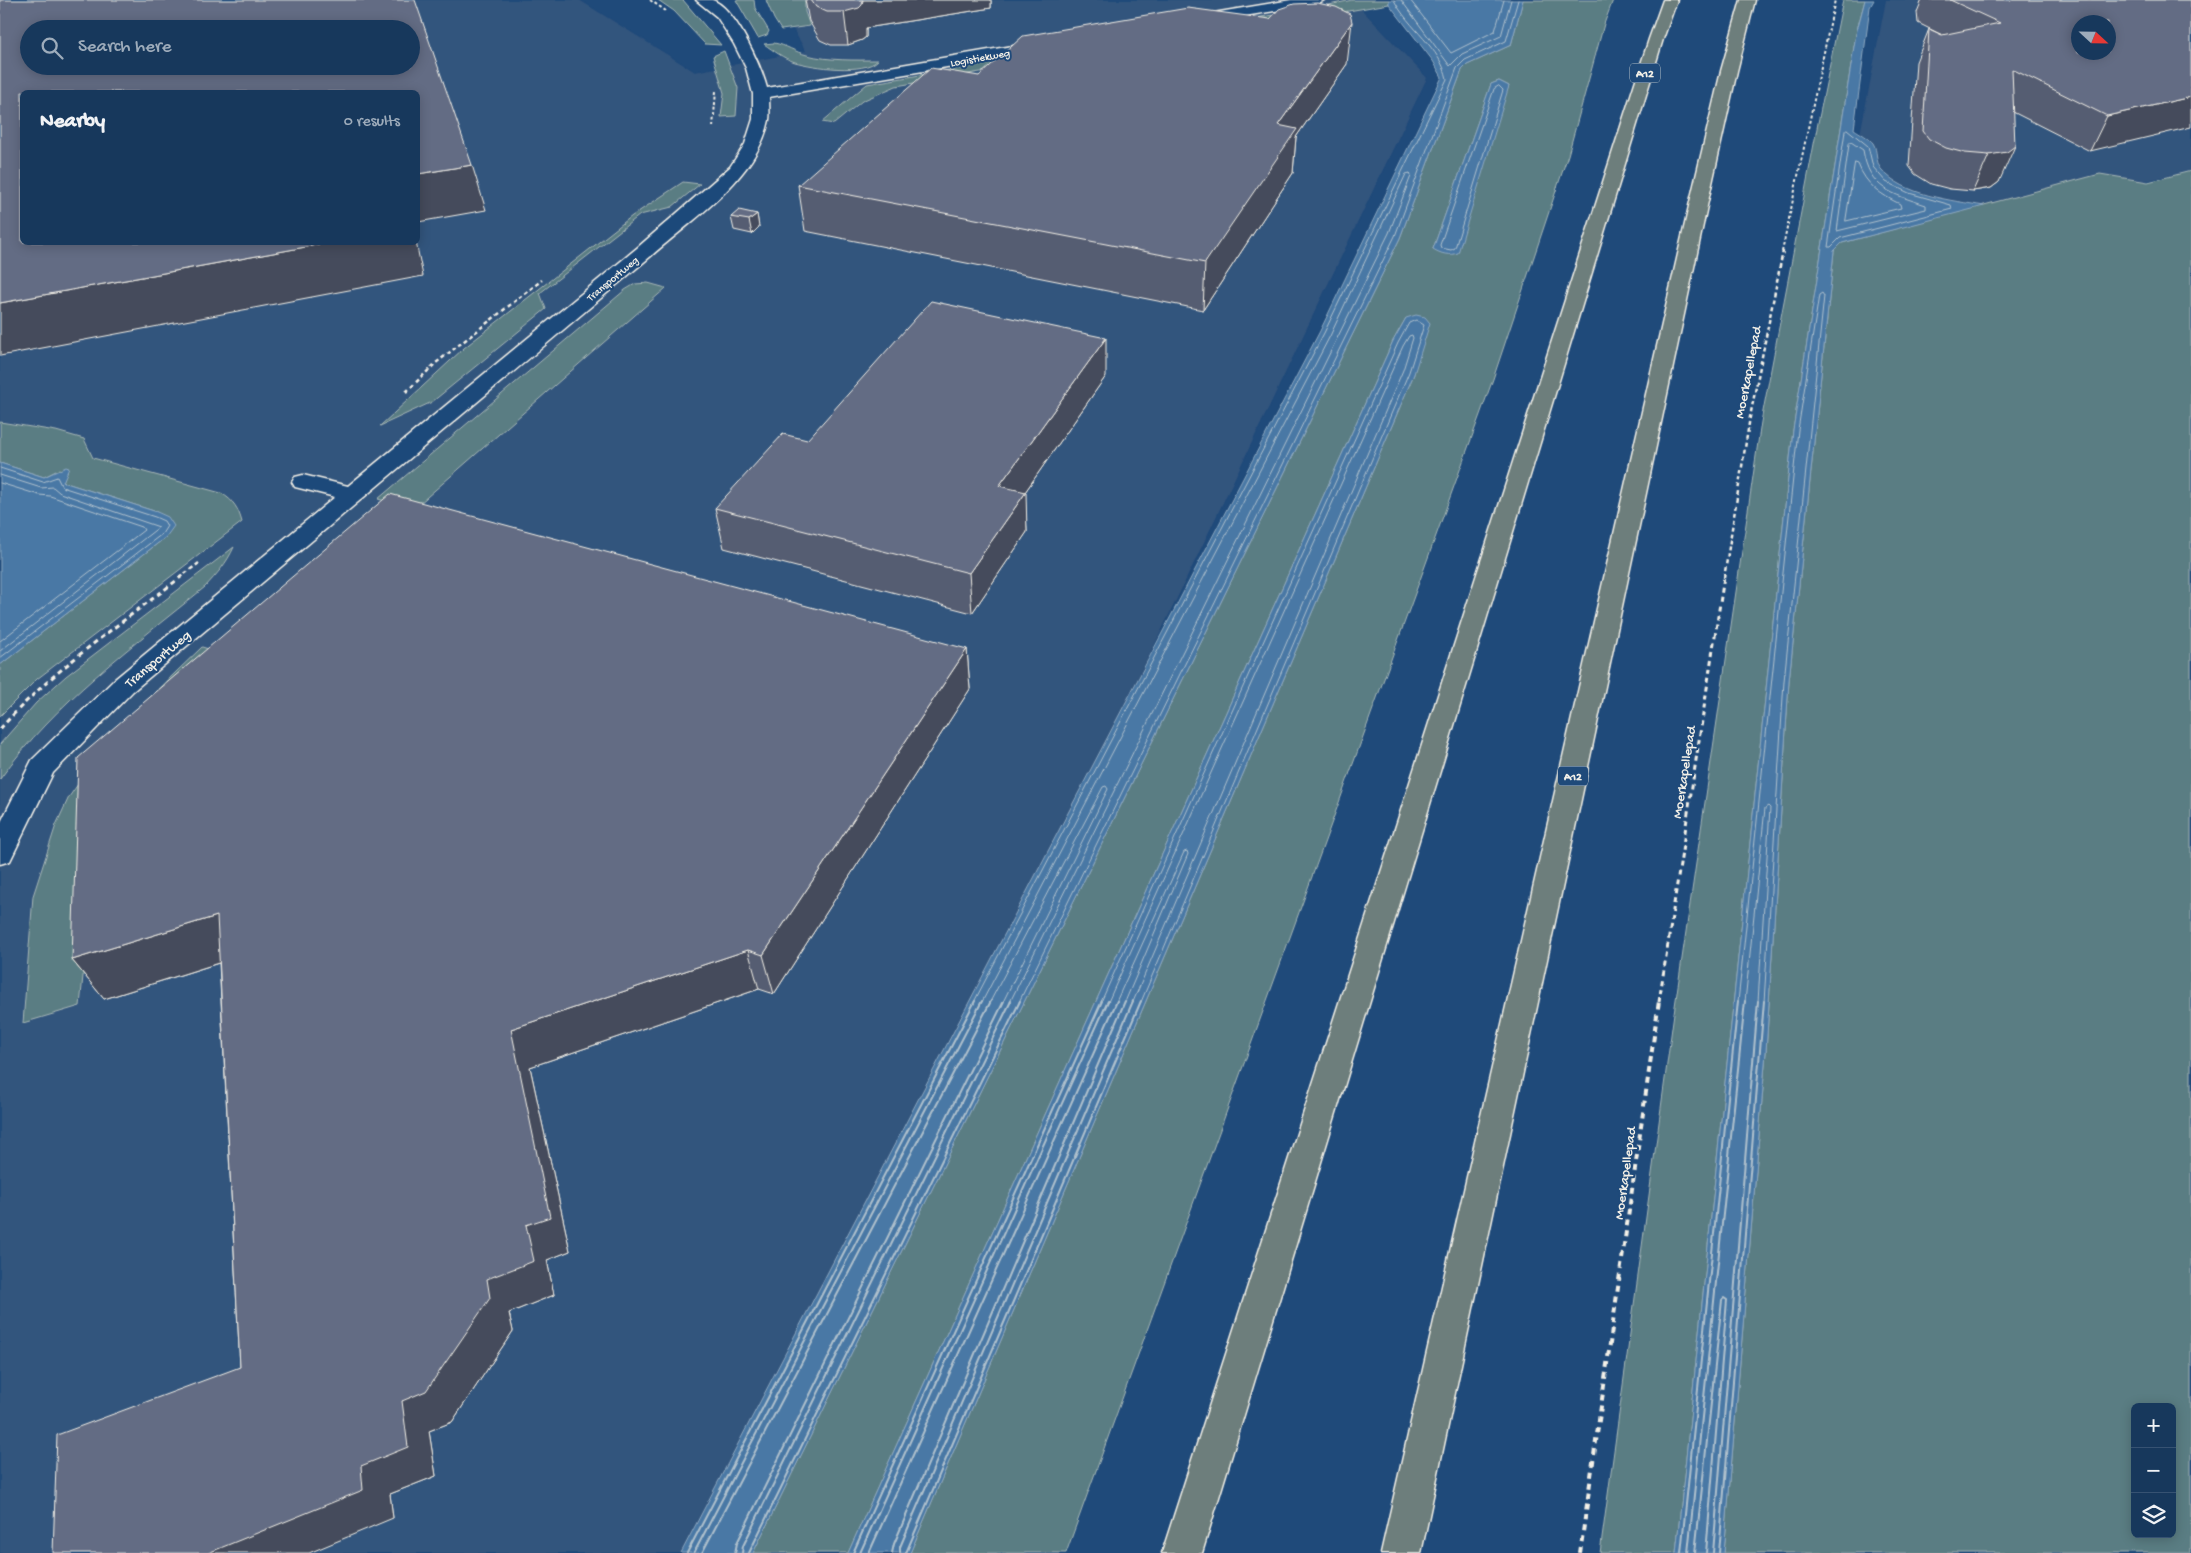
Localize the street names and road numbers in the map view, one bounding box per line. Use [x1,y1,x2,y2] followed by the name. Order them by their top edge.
[950,48,1011,70] street label: Logistiekweg
[1630,64,1660,82] road number: A12
[584,255,641,305] street label: Transportweg
[1732,323,1767,420] street label: Moerkapellepad
[121,627,195,693] street label: Transportweg
[1670,723,1701,820] street label: Moerkapellepad
[1558,766,1588,786] road number: A12
[1612,1124,1642,1221] street label: Moerkapellepad

